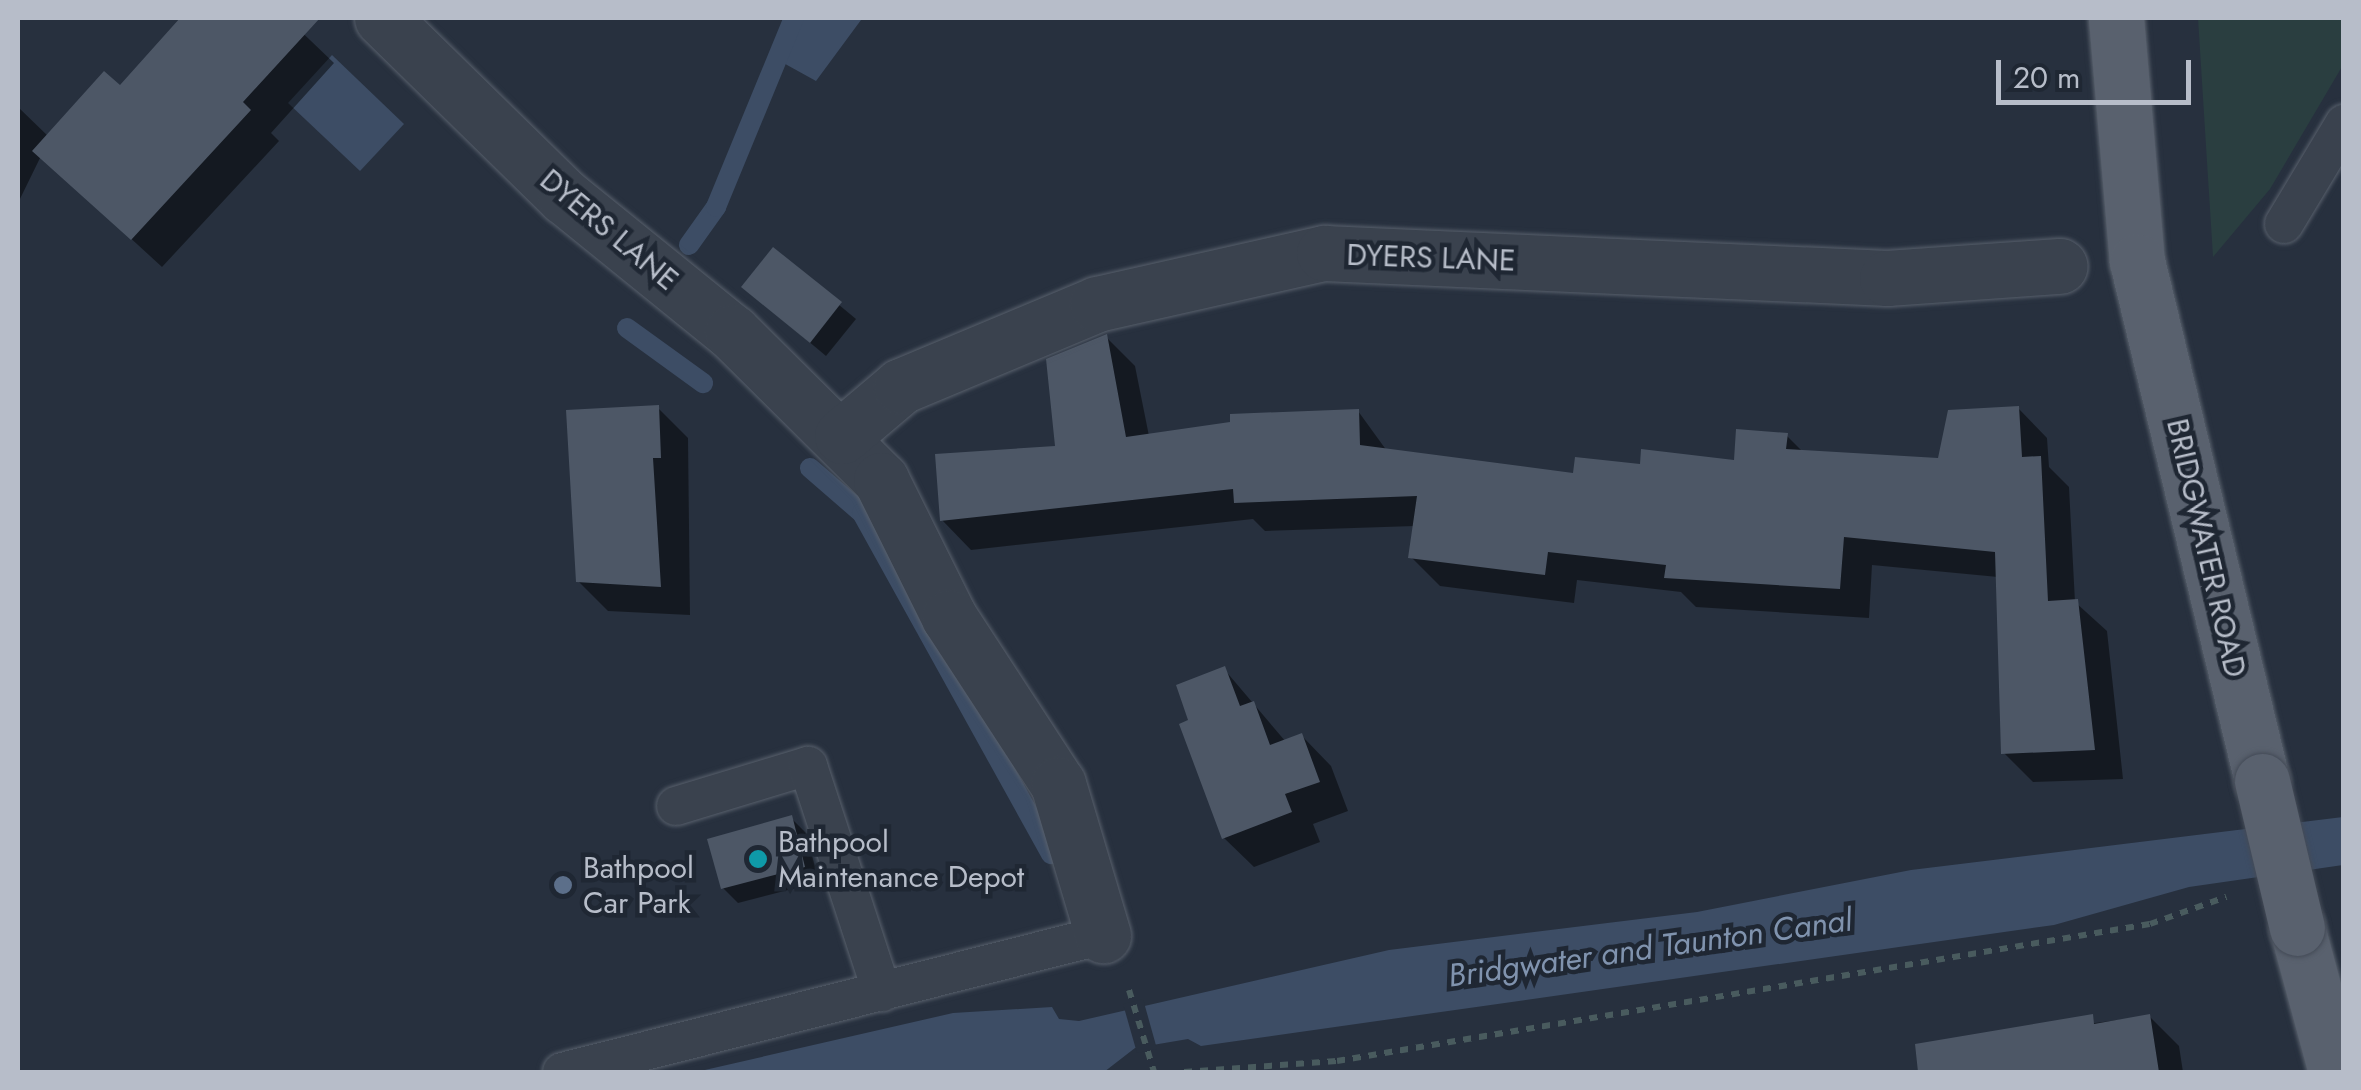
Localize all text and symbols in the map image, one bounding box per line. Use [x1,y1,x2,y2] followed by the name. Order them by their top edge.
[2001,40,2196,102] scale bar
[2013,56,2080,99] text: 20 m
[533,162,685,298] street label: DYERS LANE
[1346,237,1516,279] street label: DYERS LANE
[2159,415,2253,681] street label: BRIDGWATER ROAD
[778,824,1024,894] place label: Bathpool Maintenance Depot
[747,848,769,870] marker: Bathpool Maintenance Depot
[583,850,694,920] place label: Bathpool Car Park
[552,874,574,896] marker: Bathpool Car Park
[1446,901,1854,995] water label: Bridgwater and Taunton Canal

